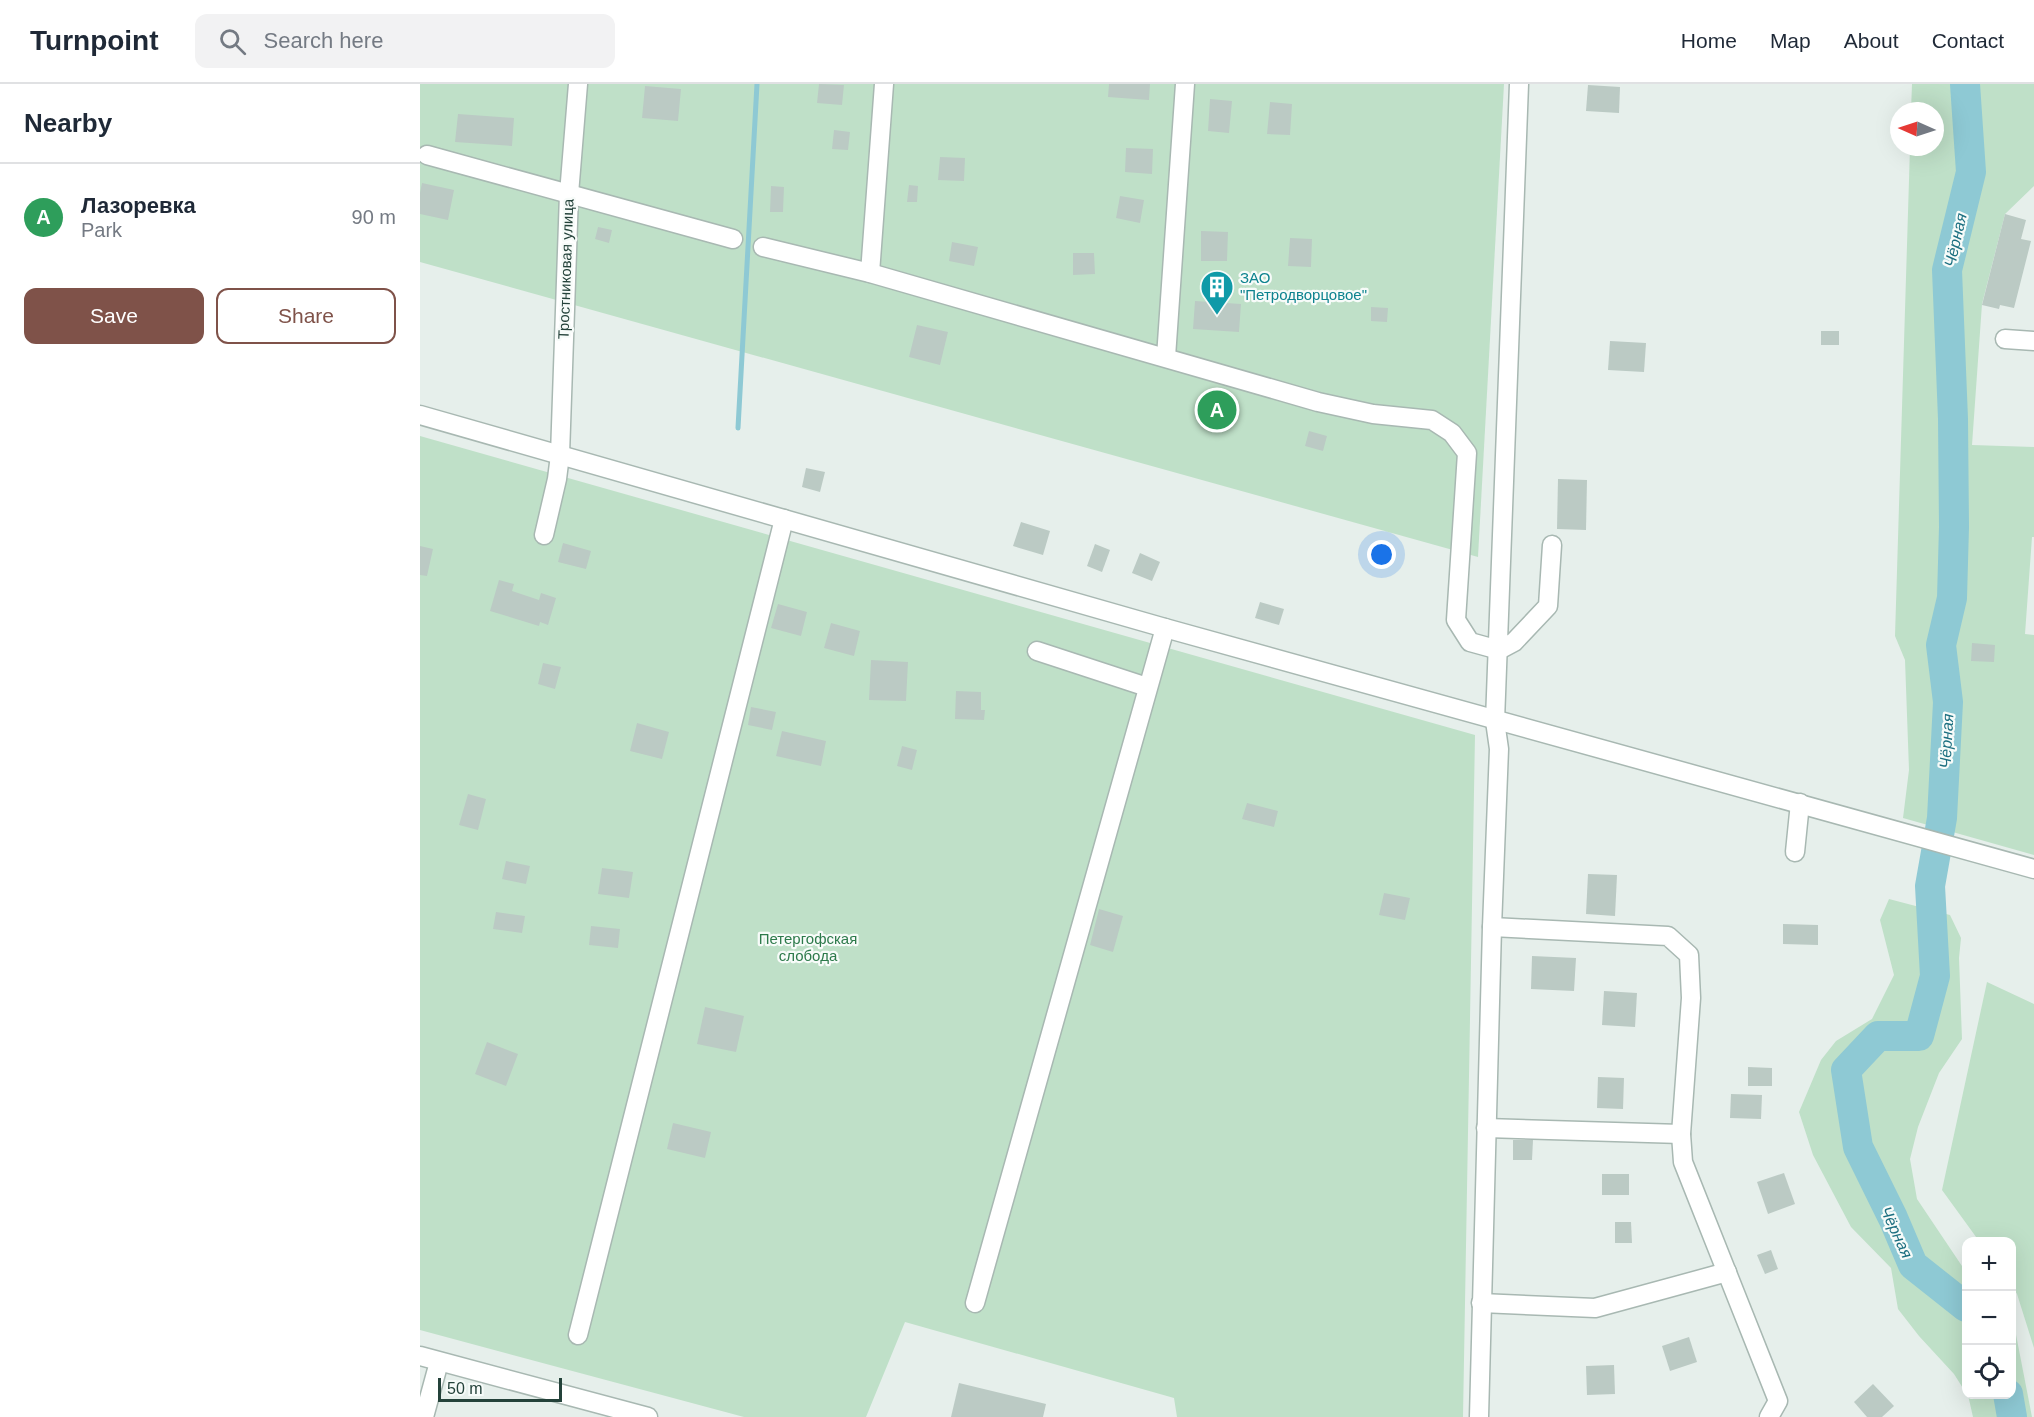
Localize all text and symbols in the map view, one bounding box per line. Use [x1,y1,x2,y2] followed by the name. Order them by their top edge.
[195,14,615,68] search box
[30,25,159,56] text: Turnpoint
[216,25,249,58] icon: search
[264,28,383,53] text: Search here
[1681,29,1737,52] text: Home
[1770,29,1811,52] text: Map
[1844,29,1899,52] text: About
[1932,29,2004,52] text: Contact
[1890,102,1944,156] north arrow
[24,108,112,138] text: Nearby
[81,193,196,218] text: Лазоревка
[555,198,576,340] street label: Тростниковая улица
[36,206,51,228] text: A
[352,206,396,228] text: 90 m
[1941,211,1970,269] water label: Чёрная
[81,219,122,241] text: Park
[1199,269,1235,316] building icon: ЗАО "Петродворцовое"
[1240,269,1367,303] place label: ЗАО "Петродворцовое"
[24,288,204,344] button: Save
[216,288,396,344] button: Share
[1198,388,1236,432] pin: A
[1367,540,1396,569] your location
[1937,713,1956,769] water label: Чёрная
[759,930,857,964] park label: Петергофская слобода
[1877,1204,1916,1261] water label: Чёрная
[1962,1237,2016,1399] map controls
[1962,1237,2016,1291] button: +
[1962,1291,2016,1345] button: −
[1962,1345,2016,1399] button: locate
[438,1375,562,1402] scale bar
[447,1380,483,1397] text: 50 m

